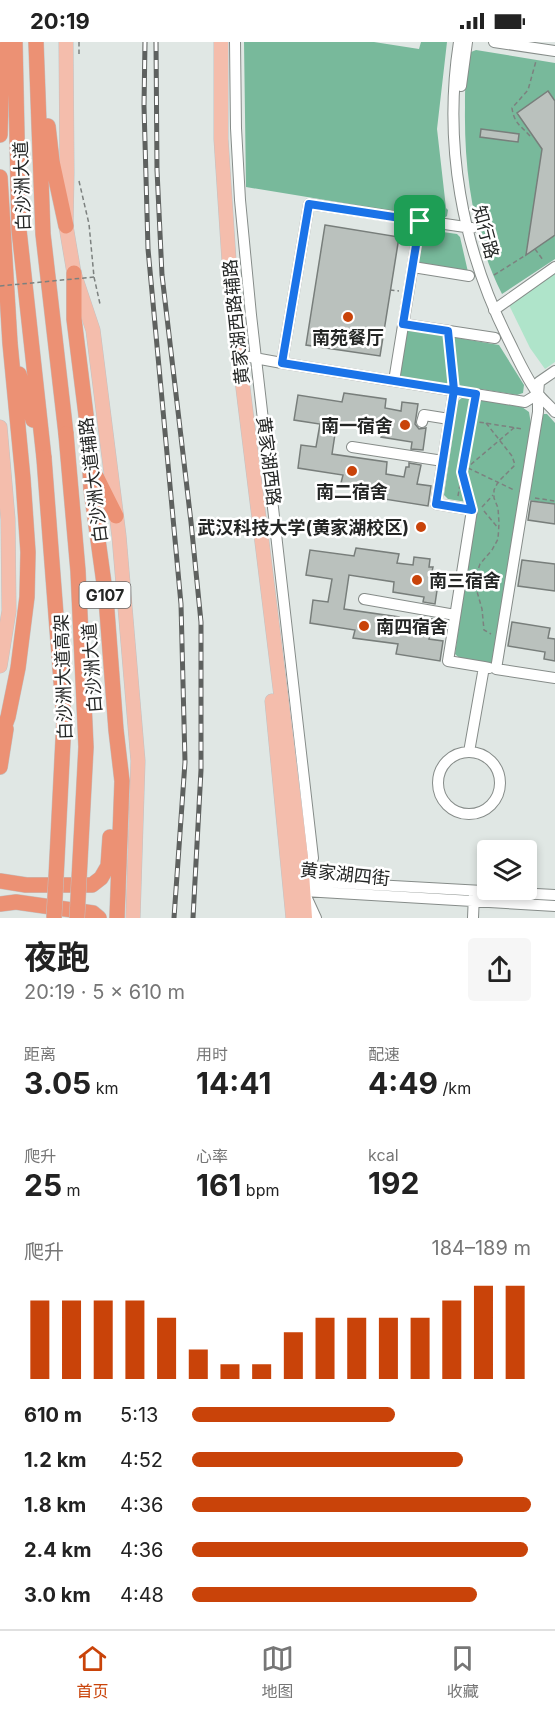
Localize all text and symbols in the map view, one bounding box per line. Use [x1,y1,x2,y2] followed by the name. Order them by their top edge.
[30,8,90,34] text: 20:19
[10,141,34,231] street label: 白沙洲大道
[394,195,445,246] pin
[469,203,503,261] street label: 知行路
[403,204,436,237] icon: arrive
[219,258,253,386] street label: 黄家湖西路辅路
[341,310,355,324] marker: 南苑餐厅
[312,327,384,348] place label: 南苑餐厅
[253,415,285,507] street label: 黄家湖西路
[321,415,393,436] place label: 南一宿舍
[75,416,111,544] street label: 白沙洲大道辅路
[398,418,412,432] marker: 南一宿舍
[345,464,359,478] marker: 南二宿舍
[316,481,388,502] place label: 南二宿舍
[197,517,409,538] place label: 武汉科技大学(黄家湖校区)
[414,520,428,534] marker: 武汉科技大学(黄家湖校区)
[429,570,501,591] place label: 南三宿舍
[410,573,424,587] marker: 南三宿舍
[80,582,130,608] road number: G107
[50,614,76,740] street label: 白沙洲大道高架
[376,616,448,637] place label: 南四宿舍
[357,619,371,633] marker: 南四宿舍
[78,622,106,714] street label: 白沙洲大道
[477,840,537,900] map controls
[477,840,537,900] button: layers
[299,859,391,889] street label: 黄家湖四街
[24,937,90,977] text: 夜跑
[468,938,531,1001] button: share
[24,980,185,1004] text: 20:19 · 5 × 610 m
[24,1044,56,1064] text: 距离
[196,1044,228,1064] text: 用时
[368,1044,400,1064] text: 配速
[24,1065,91,1101] text: 3.05
[196,1065,271,1101] text: 14:41
[368,1065,438,1101] text: 4:49
[91,1078,119,1098] text: km
[438,1078,471,1098] text: /km
[368,1145,399,1165] text: kcal
[24,1146,56,1166] text: 爬升
[196,1146,228,1166] text: 心率
[368,1165,419,1201] text: 192
[24,1167,62,1203] text: 25
[196,1167,241,1203] text: 161
[62,1180,81,1200] text: m
[241,1180,279,1200] text: bpm
[432,1236,531,1260] text: 184–189 m
[24,1240,64,1264] text: 爬升
[24,1403,82,1427] text: 610 m
[120,1403,158,1427] text: 5:13
[24,1448,87,1472] text: 1.2 km
[120,1448,163,1472] text: 4:52
[24,1493,86,1517] text: 1.8 km
[120,1493,163,1517] text: 4:36
[24,1538,91,1562] text: 2.4 km
[120,1538,163,1562] text: 4:36
[24,1583,91,1607] text: 3.0 km
[120,1583,164,1607] text: 4:48
[76,1642,109,1702] tab: 首页
[261,1642,294,1702] tab: 地图
[446,1642,479,1702] tab: 收藏

